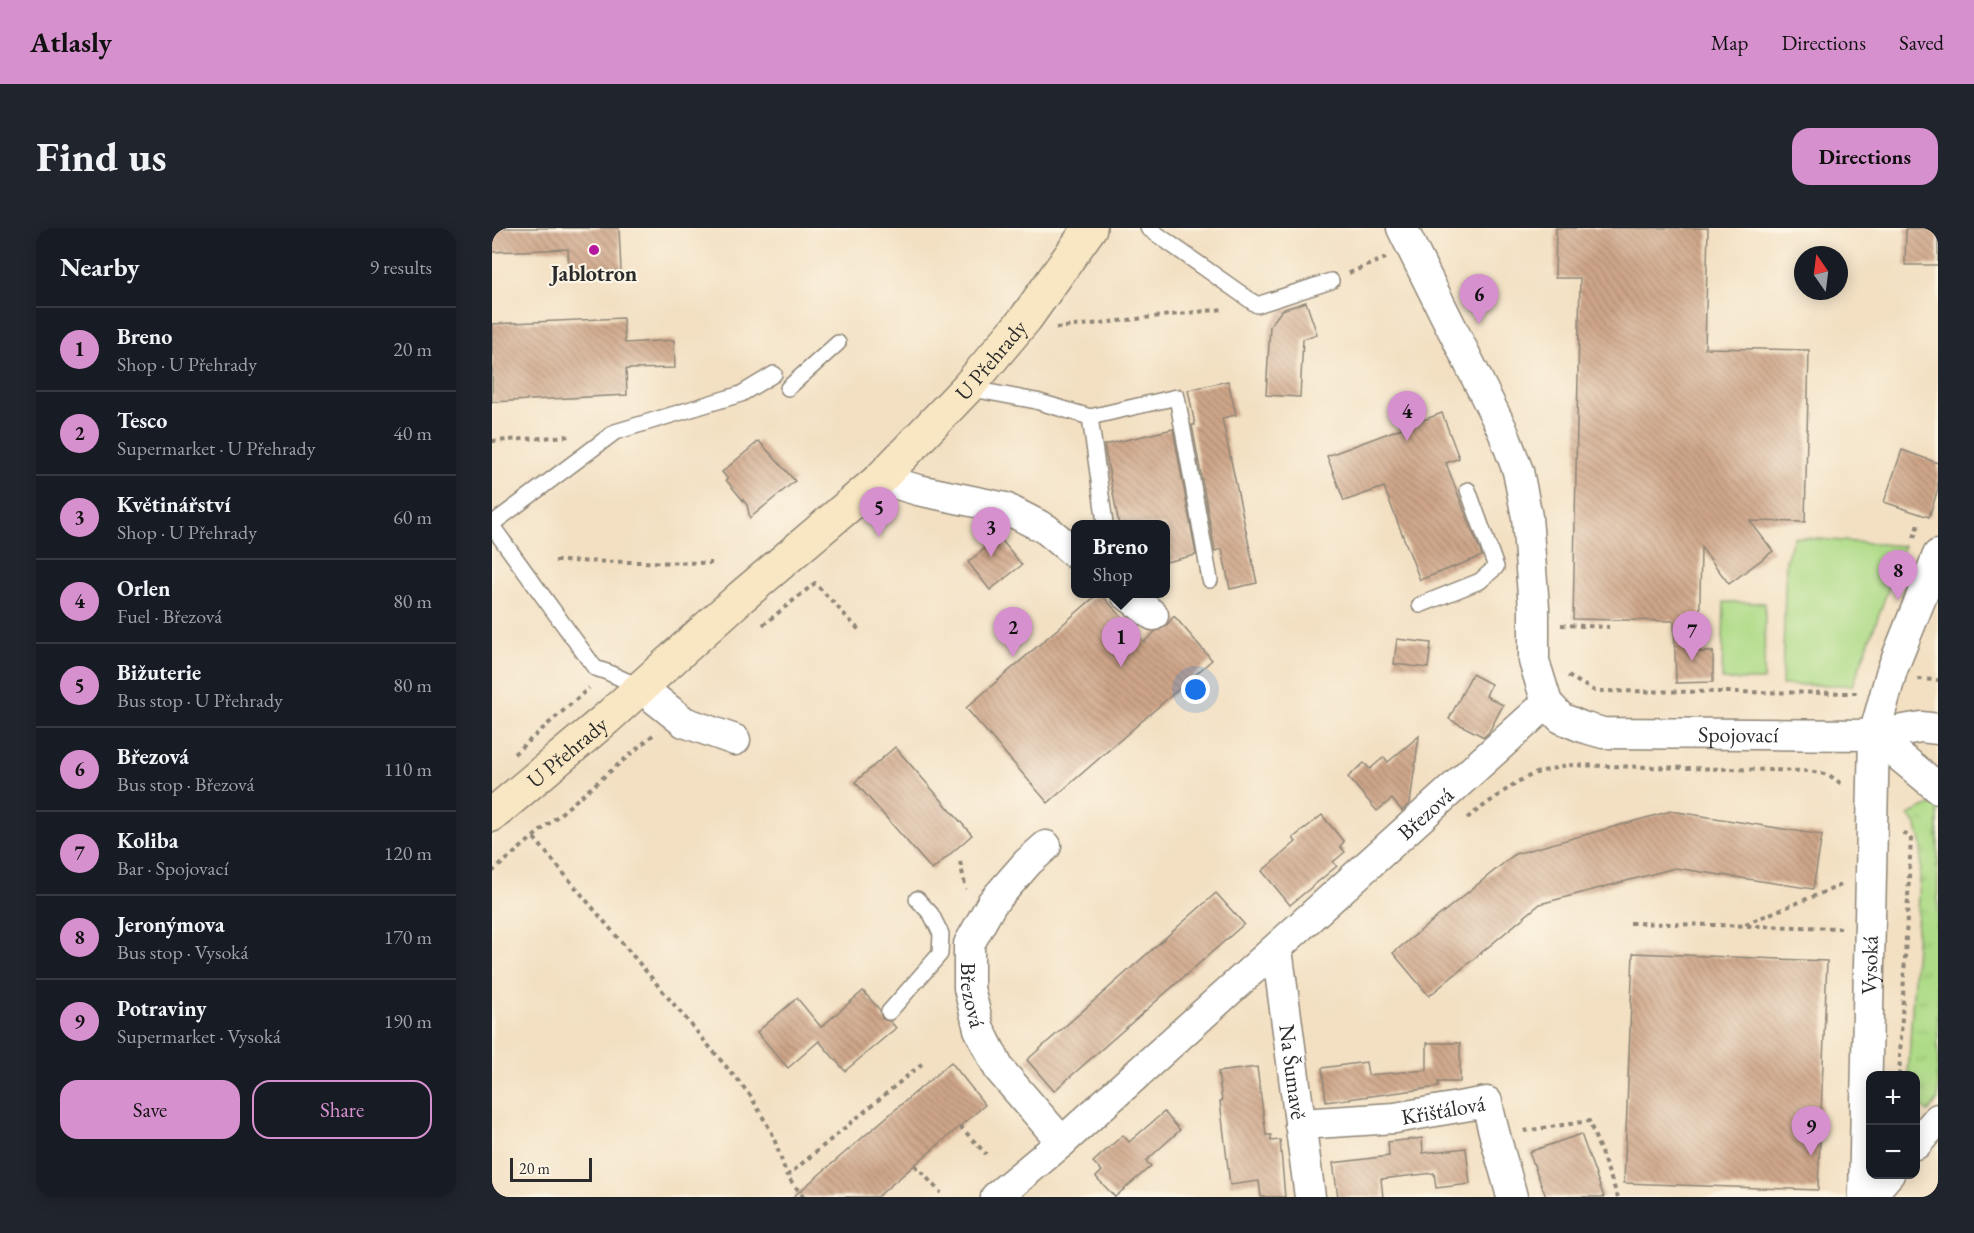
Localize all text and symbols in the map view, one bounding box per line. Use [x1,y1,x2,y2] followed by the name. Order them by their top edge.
[30,24,112,60] text: Atlasly
[1711,29,1748,56] text: Map
[1781,29,1866,56] text: Directions
[1899,29,1944,56] text: Saved
[1792,128,1938,185] button: Directions
[36,129,167,184] text: Find us
[587,243,601,257] marker: Jablotron
[1794,246,1848,300] north arrow
[60,250,140,284] text: Nearby
[369,254,432,280] text: 9 results
[549,259,638,288] place label: Jablotron
[1460,274,1498,324] pin: 6
[948,313,1033,407] street label: U Přehrady
[117,322,172,351] text: Breno
[74,336,85,362] text: 1
[393,336,432,362] text: 20 m
[117,351,257,377] text: Shop · U Přehrady
[1388,392,1426,441] pin: 4
[117,406,167,435] text: Tesco
[74,420,85,446] text: 2
[393,420,432,446] text: 40 m
[117,435,316,461] text: Supermarket · U Přehrady
[860,488,898,537] pin: 5
[117,490,231,519] text: Květinářství
[74,504,85,530] text: 3
[393,504,432,530] text: 60 m
[972,508,1010,557] pin: 3
[117,519,257,545] text: Shop · U Přehrady
[1071,520,1170,598] popup
[1093,532,1148,561] text: Breno
[1878,550,1918,600] pin: 8
[1093,561,1133,587] text: Shop
[117,574,170,603] text: Orlen
[74,588,85,614] text: 4
[393,588,432,614] text: 80 m
[117,603,222,629] text: Fuel · Březová
[994,608,1032,657] pin: 2
[1672,612,1712,661] pin: 7
[1102,618,1140,667] pin: 1
[117,658,201,687] text: Bižuterie
[74,672,85,698] text: 5
[393,672,432,698] text: 80 m
[1181,675,1210,704] your location
[117,687,283,713] text: Bus stop · U Přehrady
[521,709,614,794] street label: U Přehrady
[1698,719,1779,749] street label: Spojovací
[117,742,189,771] text: Březová
[74,756,85,782] text: 6
[384,756,432,782] text: 110 m
[117,771,255,797] text: Bus stop · Březová
[1391,780,1460,846] street label: Březová
[117,826,178,855] text: Koliba
[74,840,85,866] text: 7
[384,840,432,866] text: 120 m
[117,855,229,881] text: Bar · Spojovací
[117,910,225,939] text: Jeronýmova
[74,924,85,950] text: 8
[384,924,432,950] text: 170 m
[1854,935,1884,995] street label: Vysoká
[117,939,248,965] text: Bus stop · Vysoká
[955,962,993,1031] street label: Březová
[117,994,207,1023] text: Potraviny
[74,1008,85,1034] text: 9
[384,1008,432,1034] text: 190 m
[117,1023,281,1049] text: Supermarket · Vysoká
[1273,1023,1314,1122] street label: Na Šumavě
[1866,1071,1920,1179] map controls
[1866,1071,1920,1125] button: +
[60,1080,240,1139] button: Save
[252,1080,432,1139] button: Share
[1399,1088,1487,1131] street label: Křišťálová
[1792,1106,1830,1156] pin: 9
[1866,1125,1920,1179] button: −
[510,1155,592,1182] scale bar
[519,1158,550,1179] text: 20 m

